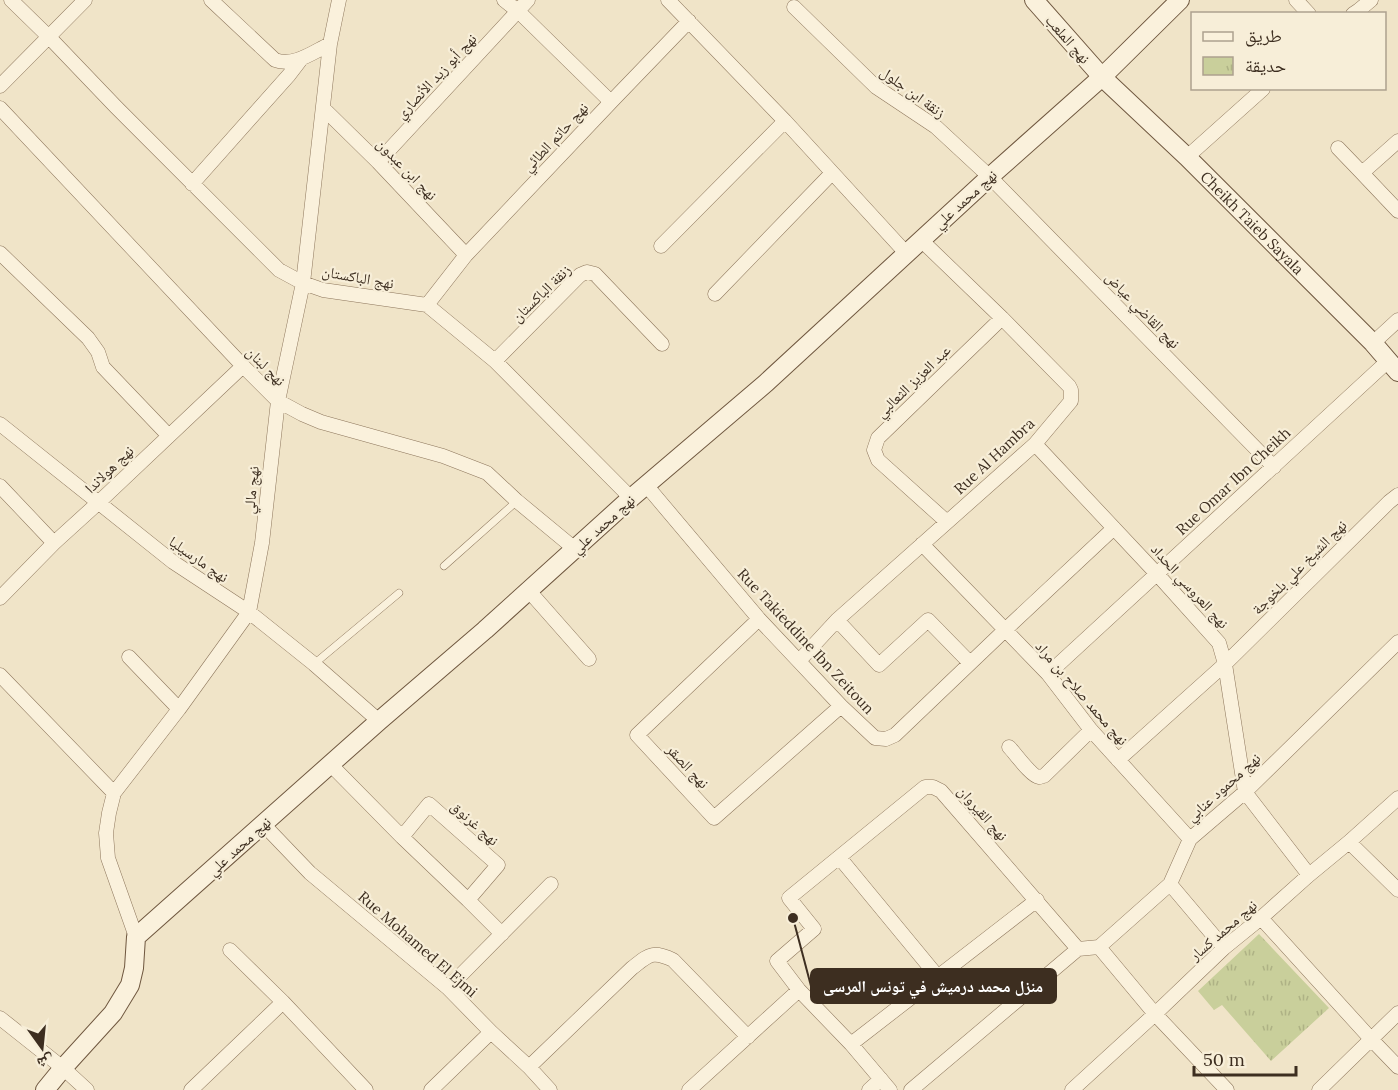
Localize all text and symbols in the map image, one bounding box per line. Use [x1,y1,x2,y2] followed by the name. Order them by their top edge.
[1041,11,1094,68] street label: نهج الملعب
[1191,12,1386,90] legend
[1245,24,1282,47] text: طريق
[391,29,483,125] street label: نهج أبو زيد الأنصاري
[1245,54,1286,77] text: حديقة
[876,62,950,123] street label: زنقة ابن جلول
[518,98,594,178] street label: نهج حاتم الطائي
[372,134,441,205] street label: نهج ابن عبدون
[929,165,1003,235] street label: نهج محمد علي
[1197,167,1308,278] street label: Cheikh Taieb Sayala
[507,260,576,327] street label: زنقة الباكستان
[320,261,396,294] street label: نهج الباكستان
[1100,268,1184,354] street label: نهج القاضي عياض
[871,340,957,424] street label: عبد العزيز الثعالبي
[241,342,290,391] street label: نهج لبنان
[950,414,1038,498] street label: Rue Al Hambra
[1172,423,1294,539] street label: Rue Omar Ibn Cheikh
[80,441,138,498] street label: نهج هولاندا
[239,465,266,515] street label: نهج مالي
[567,490,641,560] street label: نهج محمد علي
[1248,516,1352,620] street label: نهج الشيخ علي بلخوجة
[165,532,232,587] street label: نهج مارسيليا
[1145,540,1233,634] street label: نهج العروسي الحداد
[733,564,879,718] street label: Rue Takieddine Ibn Zeitoun
[1031,637,1132,750] street label: نهج محمد صلاح بن مراد
[661,739,713,793] street label: نهج الصقر
[1182,748,1266,828] street label: نهج محمود عنابي
[953,781,1012,845] street label: نهج القيروان
[446,796,503,850] street label: نهج غرنوق
[203,812,277,882] street label: نهج محمد علي
[354,887,482,1001] street label: Rue Mohamed El Ejmi
[1184,895,1261,966] street label: نهج محمد كسار
[811,969,1056,1003] callout: منزل محمد درميش في تونس المرسى
[823,976,1043,999] text: منزل محمد درميش في تونس المرسى
[12,1018,72,1078] north arrow
[1194,1039,1296,1077] scale bar
[1203,1048,1245,1071] text: 50 m
[35,1051,57,1074] text: ش

